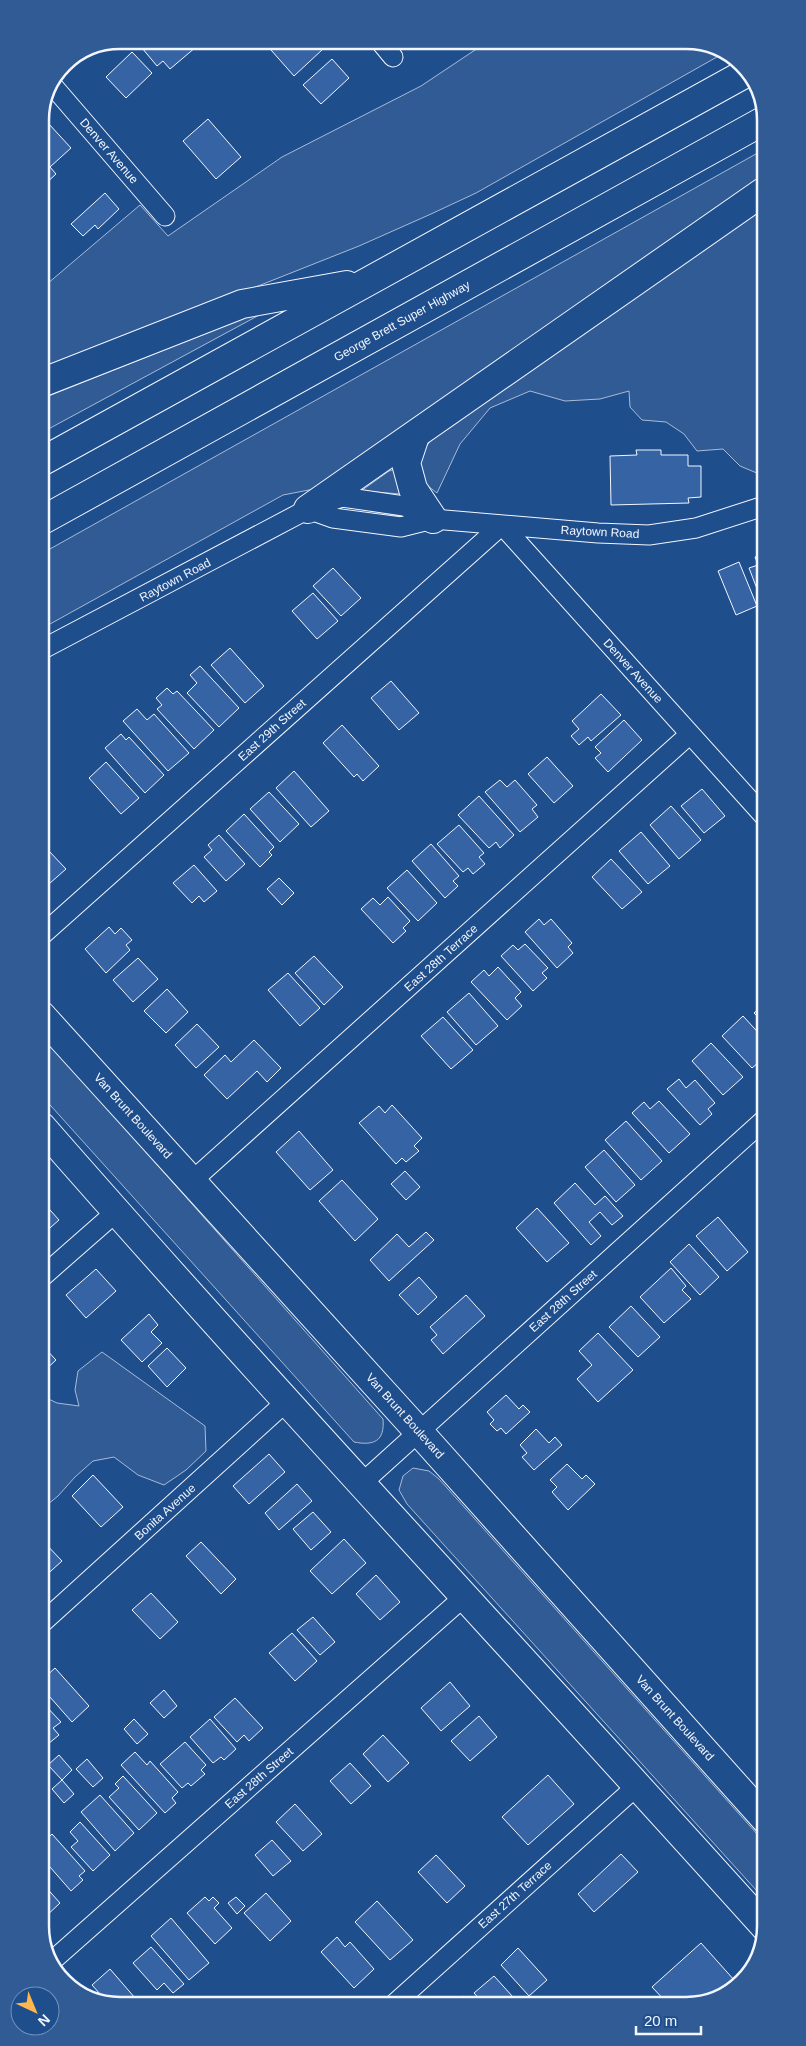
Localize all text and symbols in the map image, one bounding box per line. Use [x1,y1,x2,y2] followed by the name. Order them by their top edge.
[77,116,141,187] street label: Denver Avenue
[332,278,472,364] street label: George Brett Super Highway
[560,523,640,541] street label: Raytown Road
[137,555,213,605] street label: Raytown Road
[600,636,666,706] street label: Denver Avenue
[235,696,309,764] street label: East 29th Street
[401,921,481,995] street label: East 28th Terrace
[91,1070,175,1162] street label: Van Brunt Boulevard
[526,1267,600,1335] street label: East 28th Street
[363,1370,447,1462] street label: Van Brunt Boulevard
[132,1481,199,1543] street label: Bonita Avenue
[633,1672,717,1764] street label: Van Brunt Boulevard
[222,1744,297,1812] street label: East 28th Street
[475,1858,555,1932] street label: East 27th Terrace
[10,1986,60,2036] north arrow
[636,2004,701,2036] scale bar
[35,2011,53,2030] text: N
[644,2012,677,2029] text: 20 m

